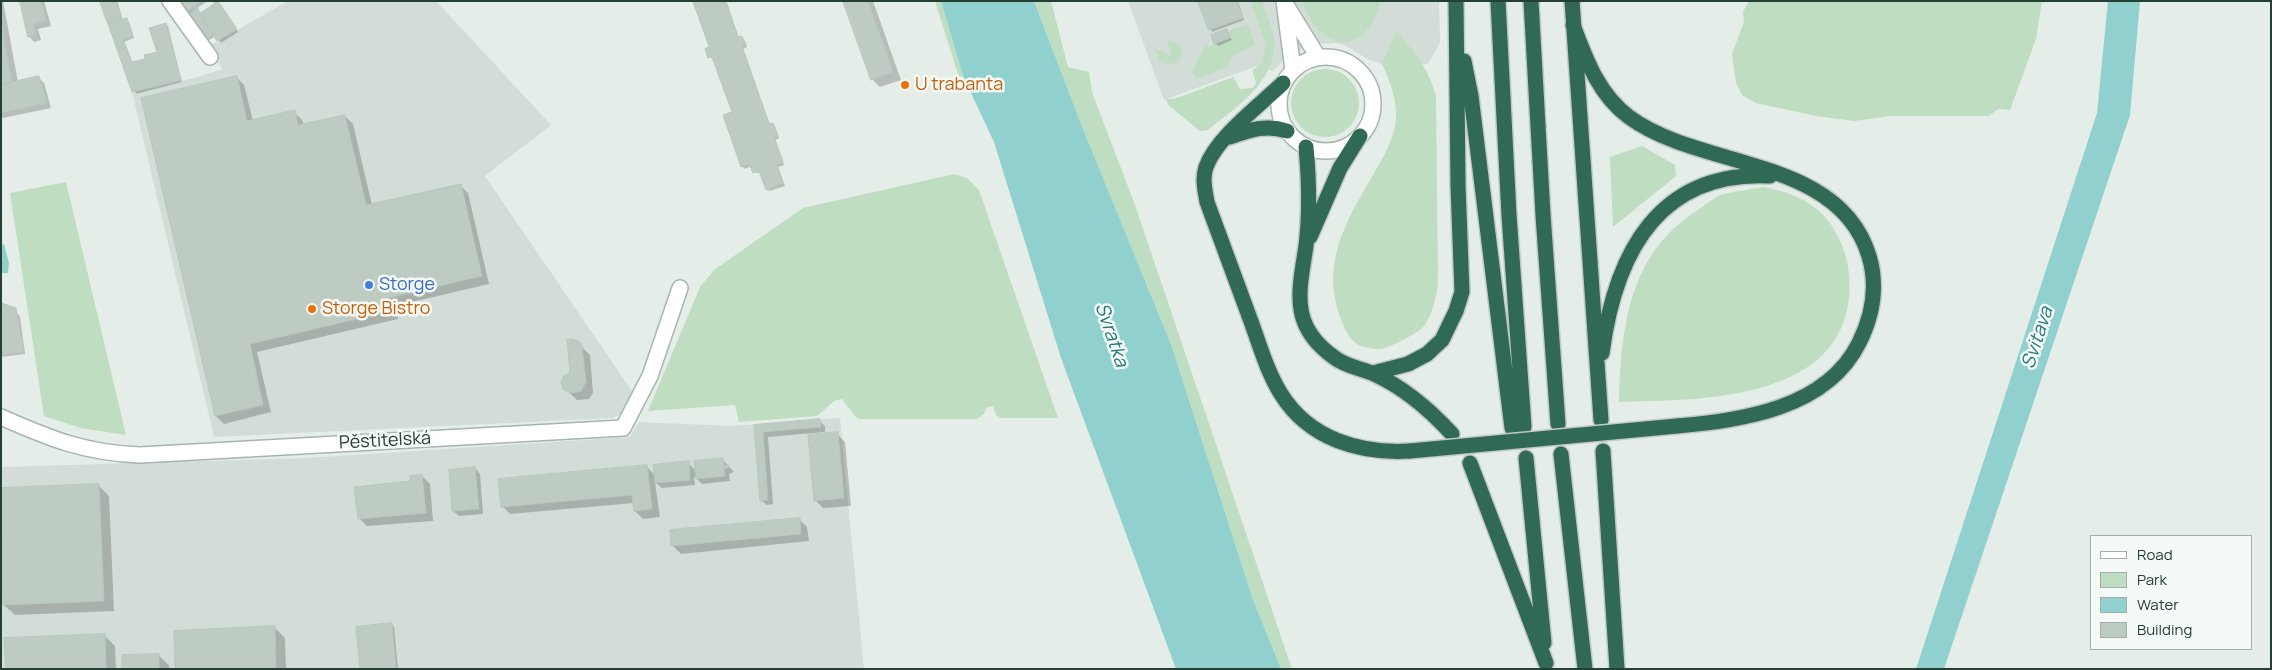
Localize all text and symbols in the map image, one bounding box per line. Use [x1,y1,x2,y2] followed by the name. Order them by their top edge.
[915,74,1003,96] place label: U trabanta
[899,79,911,91] marker: U trabanta
[379,274,435,296] place label: Storge
[363,279,375,291] marker: Storge
[322,298,430,320] place label: Storge Bistro
[1089,300,1133,370] water label: Svratka
[306,303,318,315] marker: Storge Bistro
[2017,304,2059,372] water label: Svitava
[338,428,432,454] street label: Pěstitelská
[2090,535,2252,650] legend
[2137,544,2173,565] text: Road
[2137,569,2167,590] text: Park
[2137,594,2179,615] text: Water
[2137,619,2192,640] text: Building

